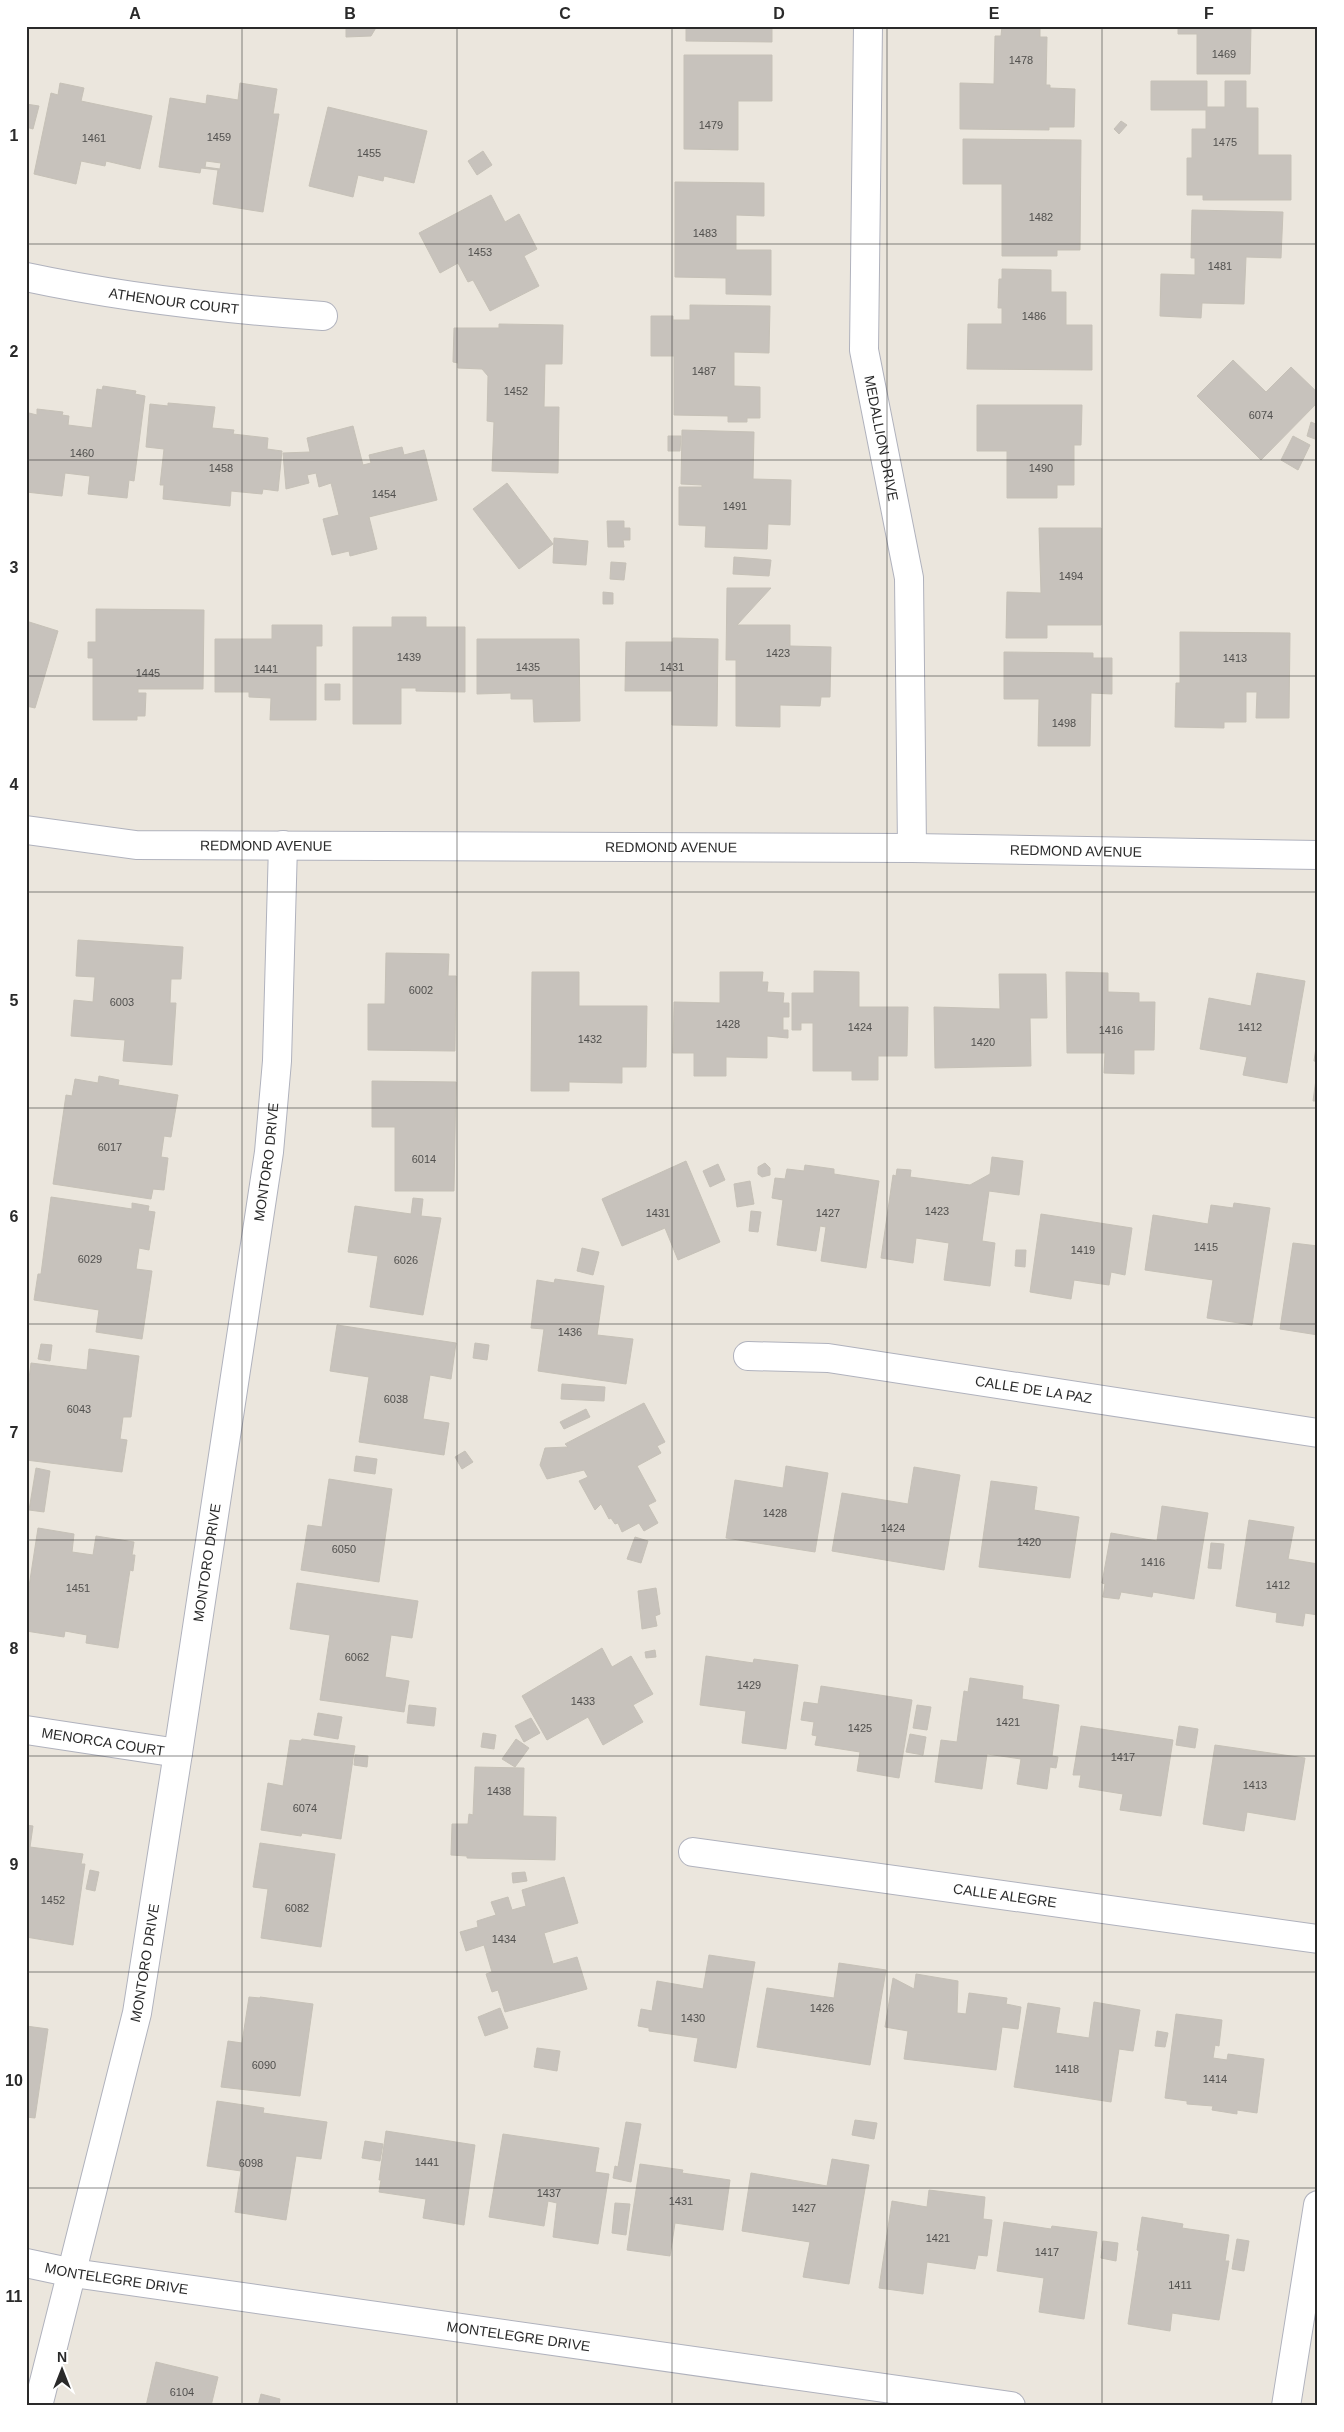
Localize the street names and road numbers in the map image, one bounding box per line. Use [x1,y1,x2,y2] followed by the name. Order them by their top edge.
[108,285,240,317] street label: ATHENOUR COURT
[861,374,902,502] street label: MEDALLION DRIVE
[200,837,332,854] street label: REDMOND AVENUE
[605,839,737,855] street label: REDMOND AVENUE
[1010,842,1142,860] street label: REDMOND AVENUE
[251,1102,281,1223] street label: MONTORO DRIVE
[974,1373,1094,1406] street label: CALLE DE LA PAZ
[190,1502,224,1623] street label: MONTORO DRIVE
[40,1724,166,1759] street label: MENORCA COURT
[952,1880,1058,1911] street label: CALLE ALEGRE
[127,1903,162,2024] street label: MONTORO DRIVE
[43,2259,189,2297] street label: MONTELEGRE DRIVE
[446,2318,591,2354] street label: MONTELEGRE DRIVE

